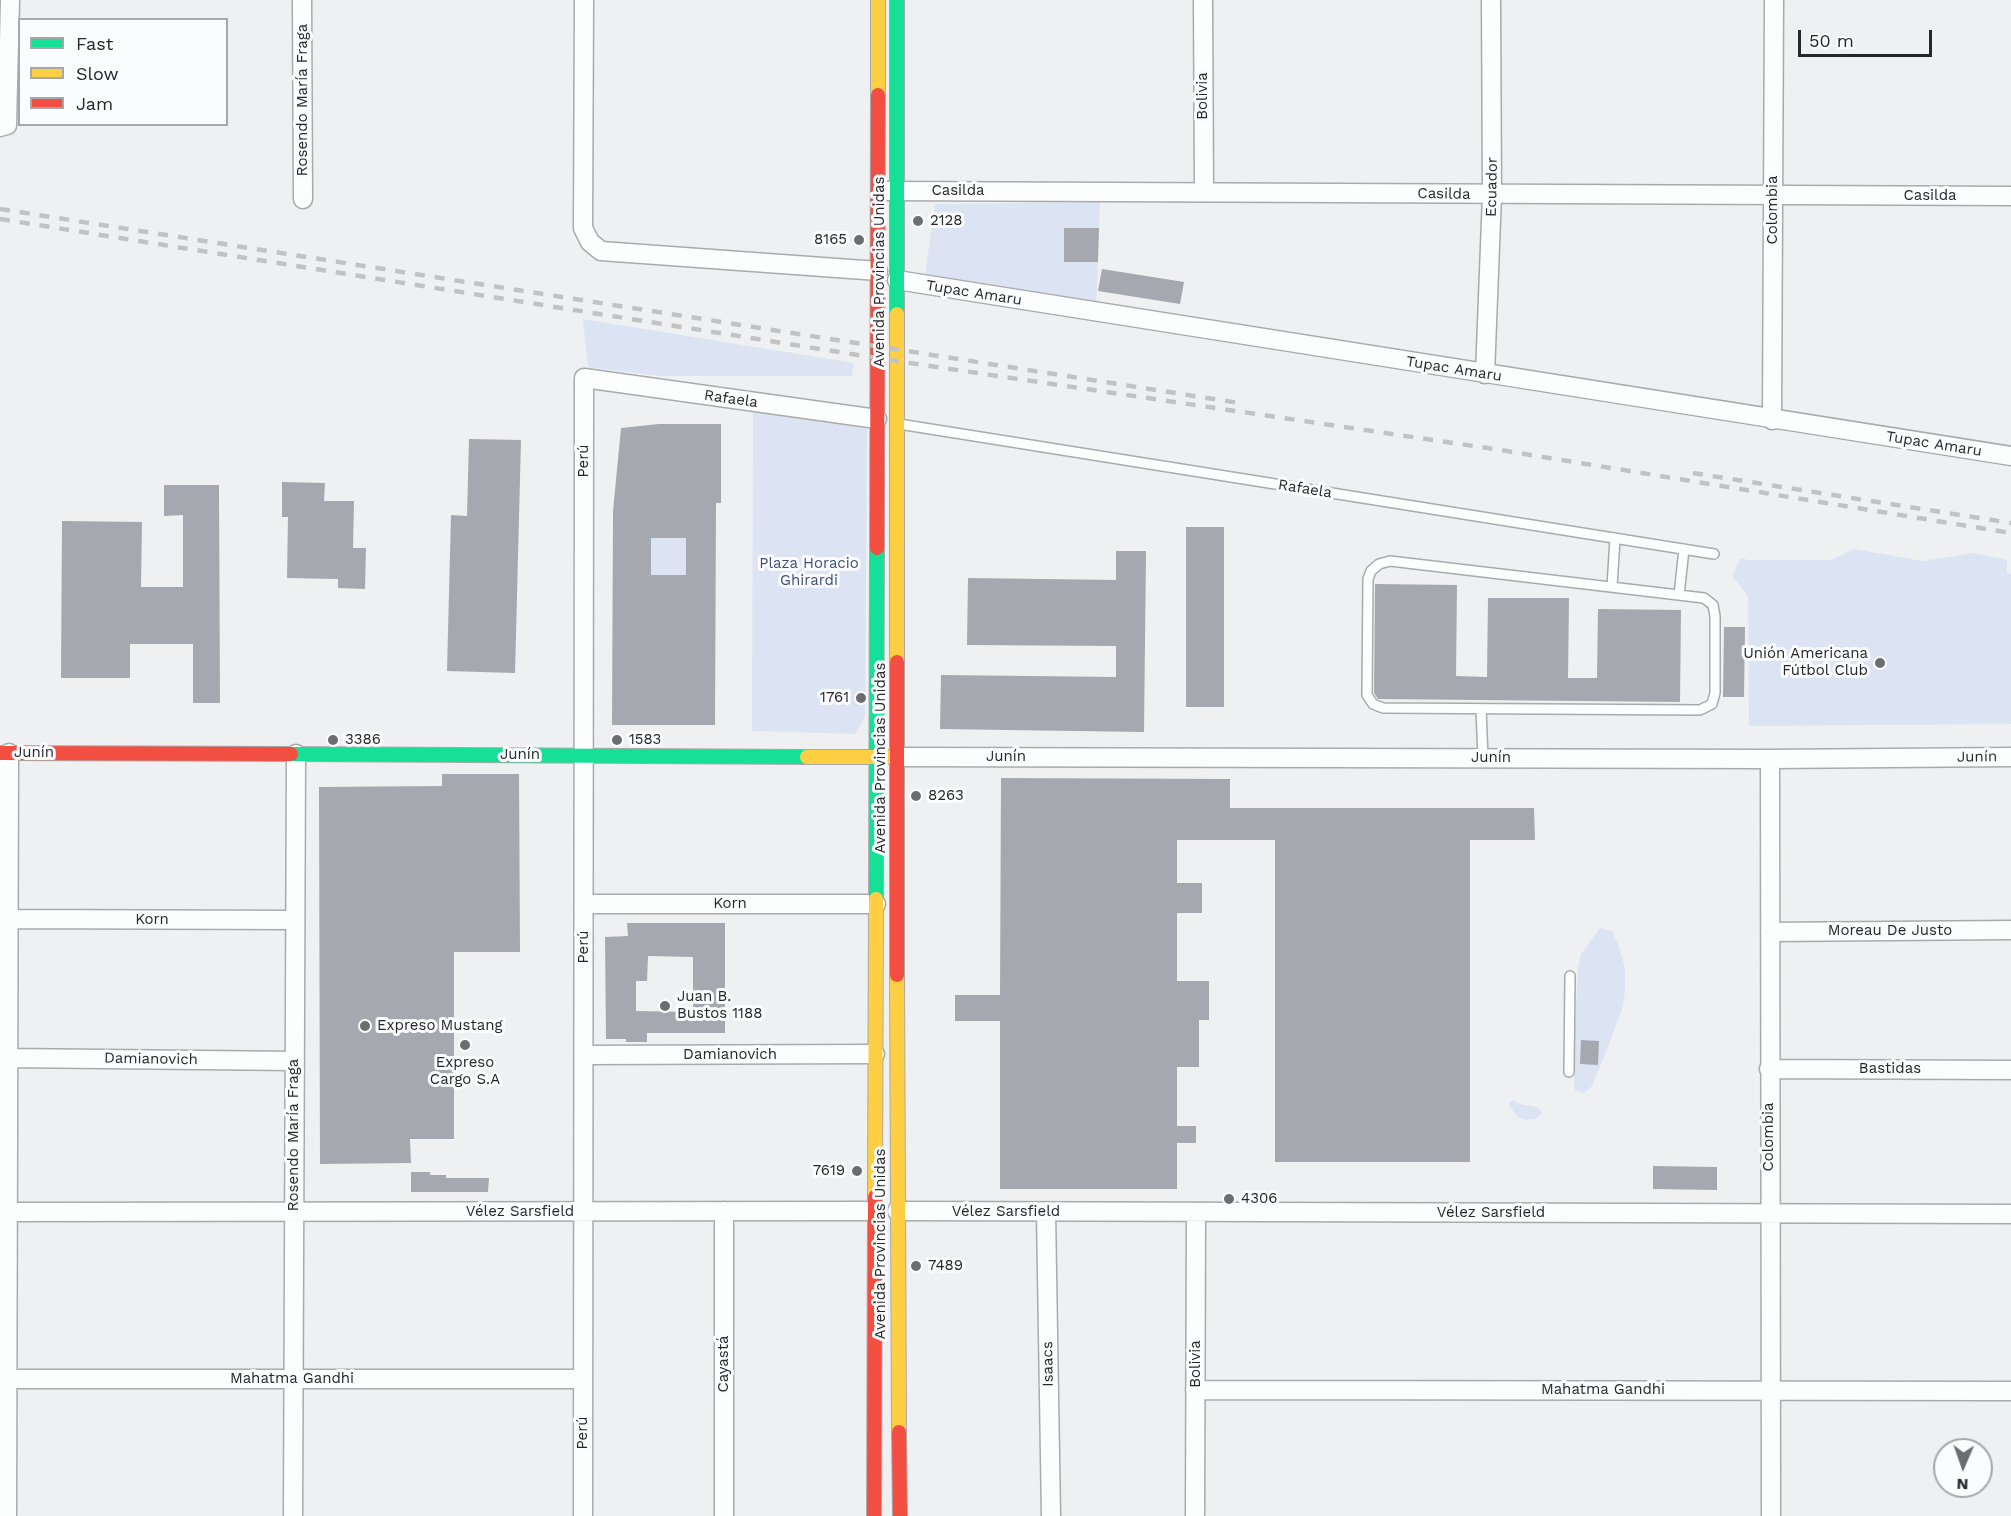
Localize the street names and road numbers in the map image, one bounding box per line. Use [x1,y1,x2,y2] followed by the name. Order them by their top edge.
[294,24,312,176] street label: Rosendo María Fraga
[1194,72,1212,120] street label: Bolivia
[1482,157,1502,217] street label: Ecuador
[1764,175,1782,245] street label: Colombia
[871,177,889,367] street label: Avenida Provincias Unidas
[931,182,985,200] street label: Casilda
[1417,185,1471,203] street label: Casilda
[1903,187,1957,205] street label: Casilda
[925,277,1023,309] street label: Tupac Amaru
[1405,353,1503,385] street label: Tupac Amaru
[703,386,759,412] street label: Rafaela
[1885,428,1983,460] street label: Tupac Amaru
[575,444,593,478] street label: Perú
[1277,476,1333,502] street label: Rafaela
[872,663,890,853] street label: Avenida Provincias Unidas
[14,744,54,762] street label: Junín
[500,746,540,764] street label: Junín
[986,748,1026,766] street label: Junín
[1957,748,1997,766] street label: Junín
[1471,749,1511,767] street label: Junín
[713,895,747,913] street label: Korn
[135,911,169,929] street label: Korn
[1828,922,1952,940] street label: Moreau De Justo
[575,930,593,964] street label: Perú
[683,1046,777,1064] street label: Damianovich
[104,1049,198,1069] street label: Damianovich
[285,1059,303,1211] street label: Rosendo María Fraga
[1859,1060,1921,1078] street label: Bastidas
[1760,1102,1778,1172] street label: Colombia
[872,1149,890,1339] street label: Avenida Provincias Unidas
[466,1203,574,1221] street label: Vélez Sarsfield
[952,1203,1060,1221] street label: Vélez Sarsfield
[1437,1204,1545,1222] street label: Vélez Sarsfield
[715,1335,733,1393] street label: Cayastá
[1187,1340,1205,1388] street label: Bolivia
[1039,1341,1057,1387] street label: Isaacs
[230,1370,354,1388] street label: Mahatma Gandhi
[1541,1381,1665,1399] street label: Mahatma Gandhi
[574,1416,592,1450] street label: Perú

